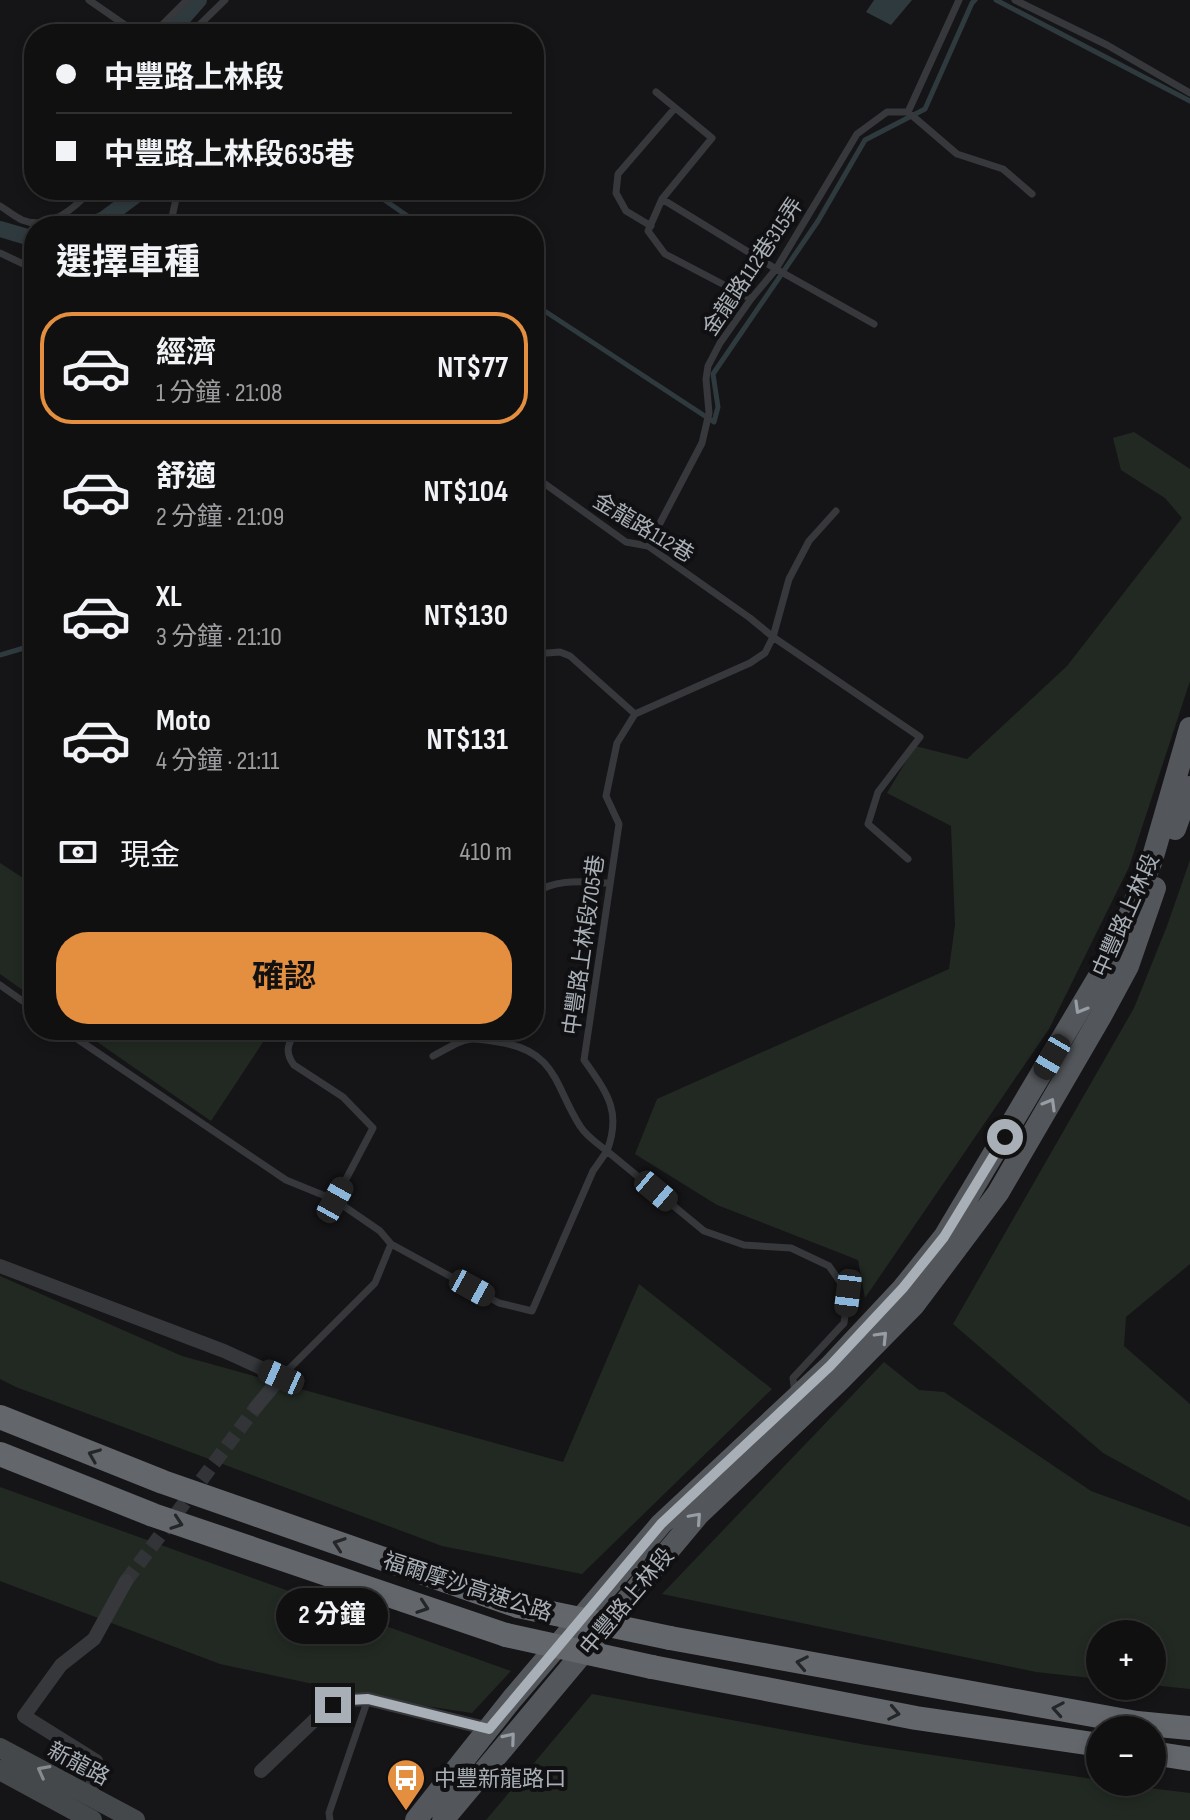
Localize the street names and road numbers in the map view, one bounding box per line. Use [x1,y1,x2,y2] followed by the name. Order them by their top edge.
[697,193,809,341] street label: 金龍路112巷315弄
[588,488,698,569] street label: 金龍路112巷
[1087,850,1166,981] street label: 中豐路上林段
[558,854,610,1037] street label: 中豐路上林段705巷
[574,1543,680,1661] street label: 中豐路上林段
[380,1547,555,1627] street label: 福爾摩沙高速公路
[43,1737,114,1792] street label: 新龍路

